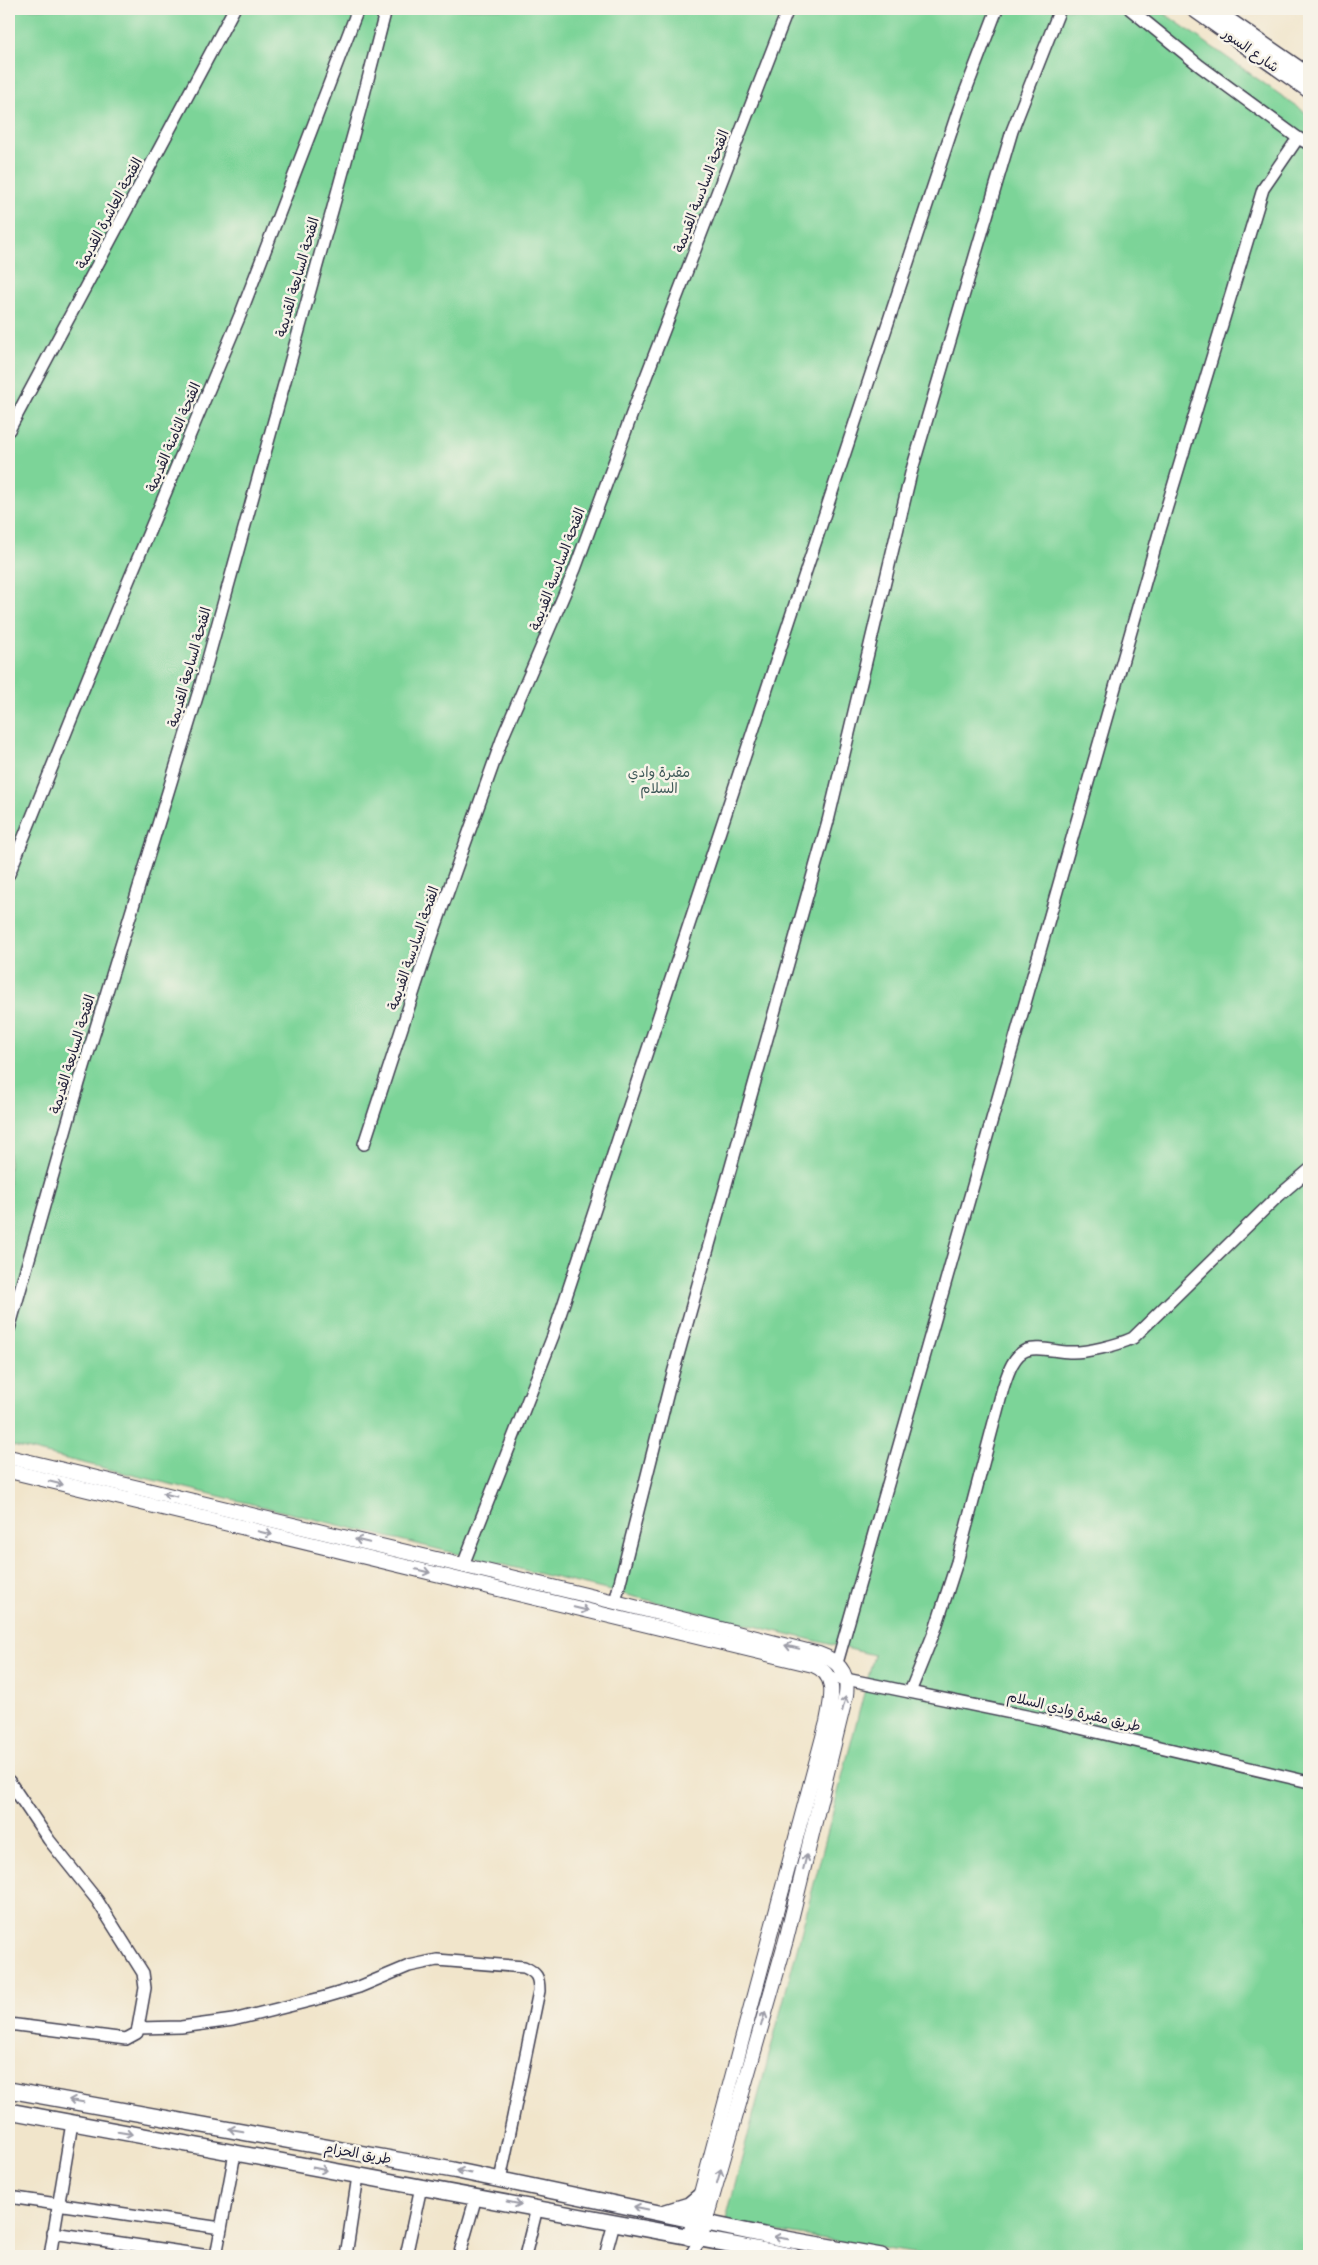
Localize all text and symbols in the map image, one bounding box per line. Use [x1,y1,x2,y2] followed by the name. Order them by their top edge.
[1216,21,1284,79] street label: شارع السور
[667,126,736,256] street label: الفتحة السادسة القديمة
[69,153,150,274] street label: الفتحة العاشرة القديمة
[268,214,327,340] street label: الفتحة السابعة القديمة
[139,378,208,496] street label: الفتحة الثامنة القديمة
[523,504,592,634] street label: الفتحة السادسة القديمة
[160,604,219,730] street label: الفتحة السابعة القديمة
[628,760,690,801] park label: مقبرة وادي السلام
[380,883,446,1014] street label: الفتحة السادسة القديمة
[42,991,103,1117] street label: الفتحة السابعة القديمة
[48,1479,64,1488] one-way arrow
[162,1490,178,1499] one-way arrow
[257,1529,273,1538] one-way arrow
[354,1536,370,1545] one-way arrow
[415,1567,431,1576] one-way arrow
[573,1605,589,1614] one-way arrow
[784,1642,800,1651] one-way arrow
[1005,1684,1143,1739] street label: طريق مقبرة وادي السلام
[840,1697,849,1713] one-way arrow
[801,1855,810,1871] one-way arrow
[759,2012,769,2028] one-way arrow
[68,2096,84,2106] one-way arrow
[228,2125,244,2134] one-way arrow
[117,2128,133,2138] one-way arrow
[322,2135,394,2172] street label: طريق الحزام
[311,2165,327,2174] one-way arrow
[457,2167,473,2176] one-way arrow
[715,2168,725,2184] one-way arrow
[506,2199,522,2209] one-way arrow
[633,2203,649,2213] one-way arrow
[773,2233,789,2243] one-way arrow

